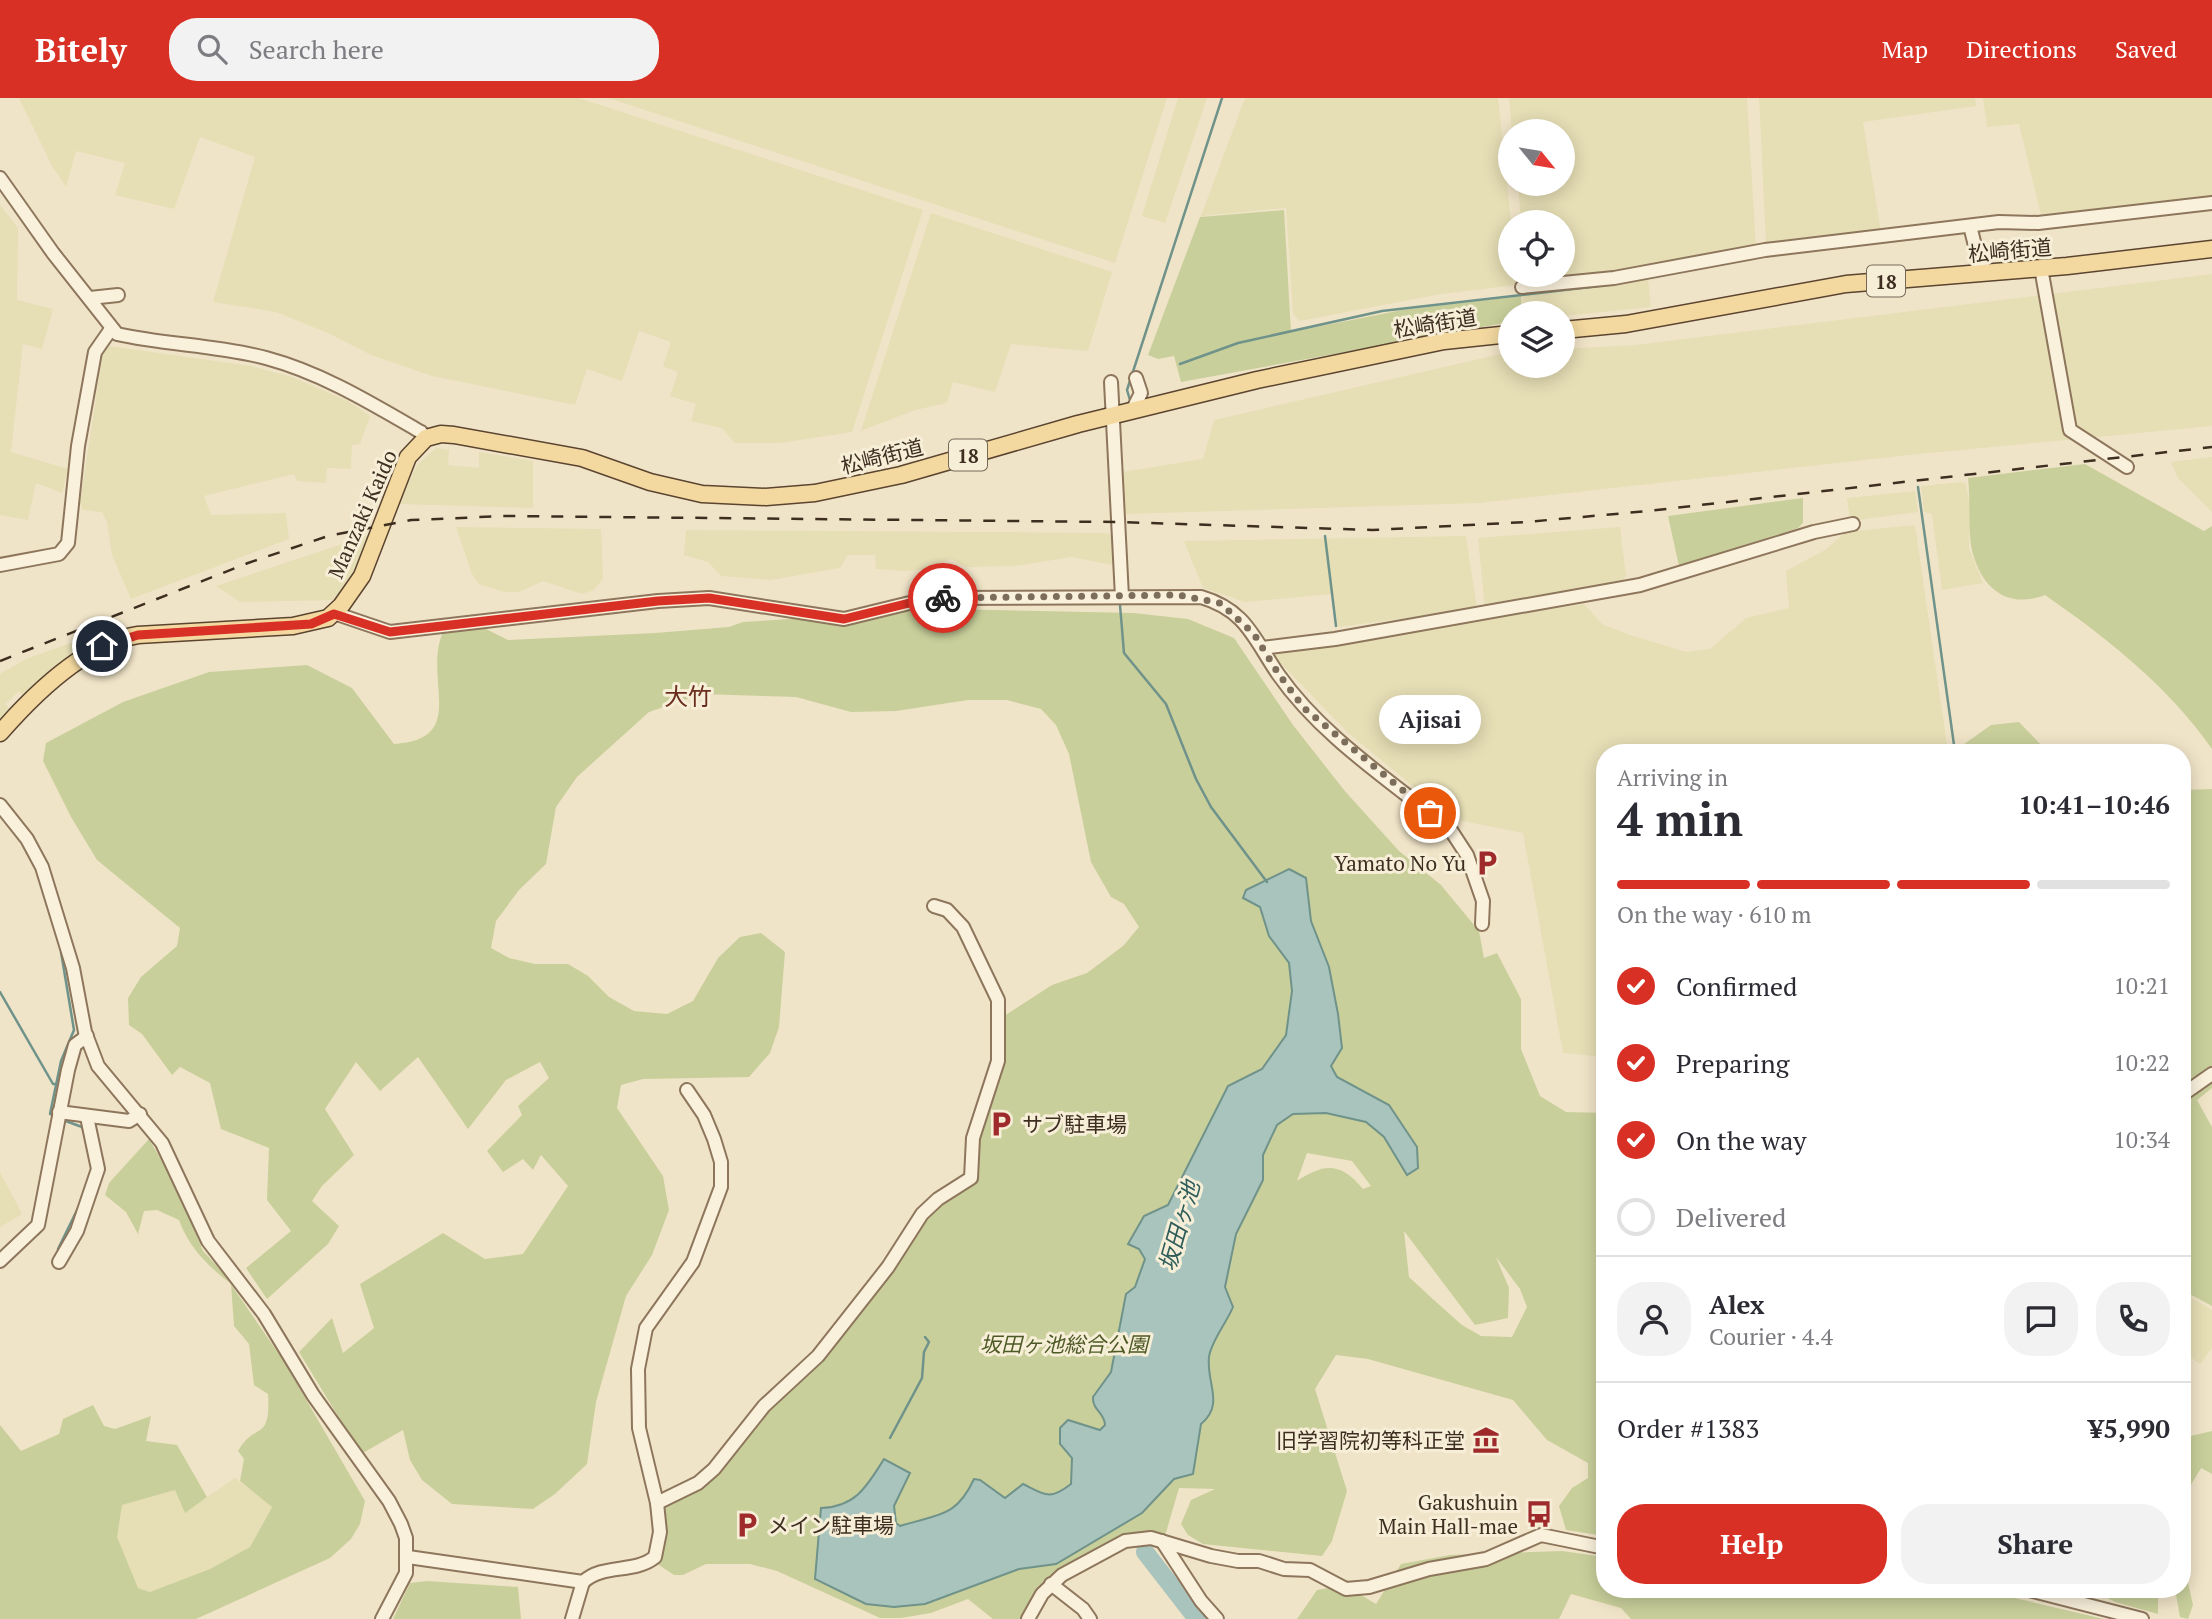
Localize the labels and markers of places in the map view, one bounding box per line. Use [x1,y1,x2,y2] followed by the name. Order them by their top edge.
[72,616,132,676] pin
[1379,694,1481,743] callout: Ajisai
[1400,783,1460,843] pin
[1472,848,1502,878] parking icon: Yamato No Yu
[1334,849,1466,877] place label: Yamato No Yu
[986,1109,1016,1139] parking icon: サブ駐車場
[1022,1110,1127,1138] place label: サブ駐車場
[1471,1425,1501,1455] museum icon: 旧学習院初等科正堂
[1276,1426,1465,1454] place label: 旧学習院初等科正堂
[1379,1488,1519,1540] place label: Gakushuin Main Hall-mae
[1524,1499,1554,1529] bus stop icon: Gakushuin Main Hall-mae
[732,1510,762,1540] parking icon: メイン駐車場
[768,1511,894,1539] place label: メイン駐車場

